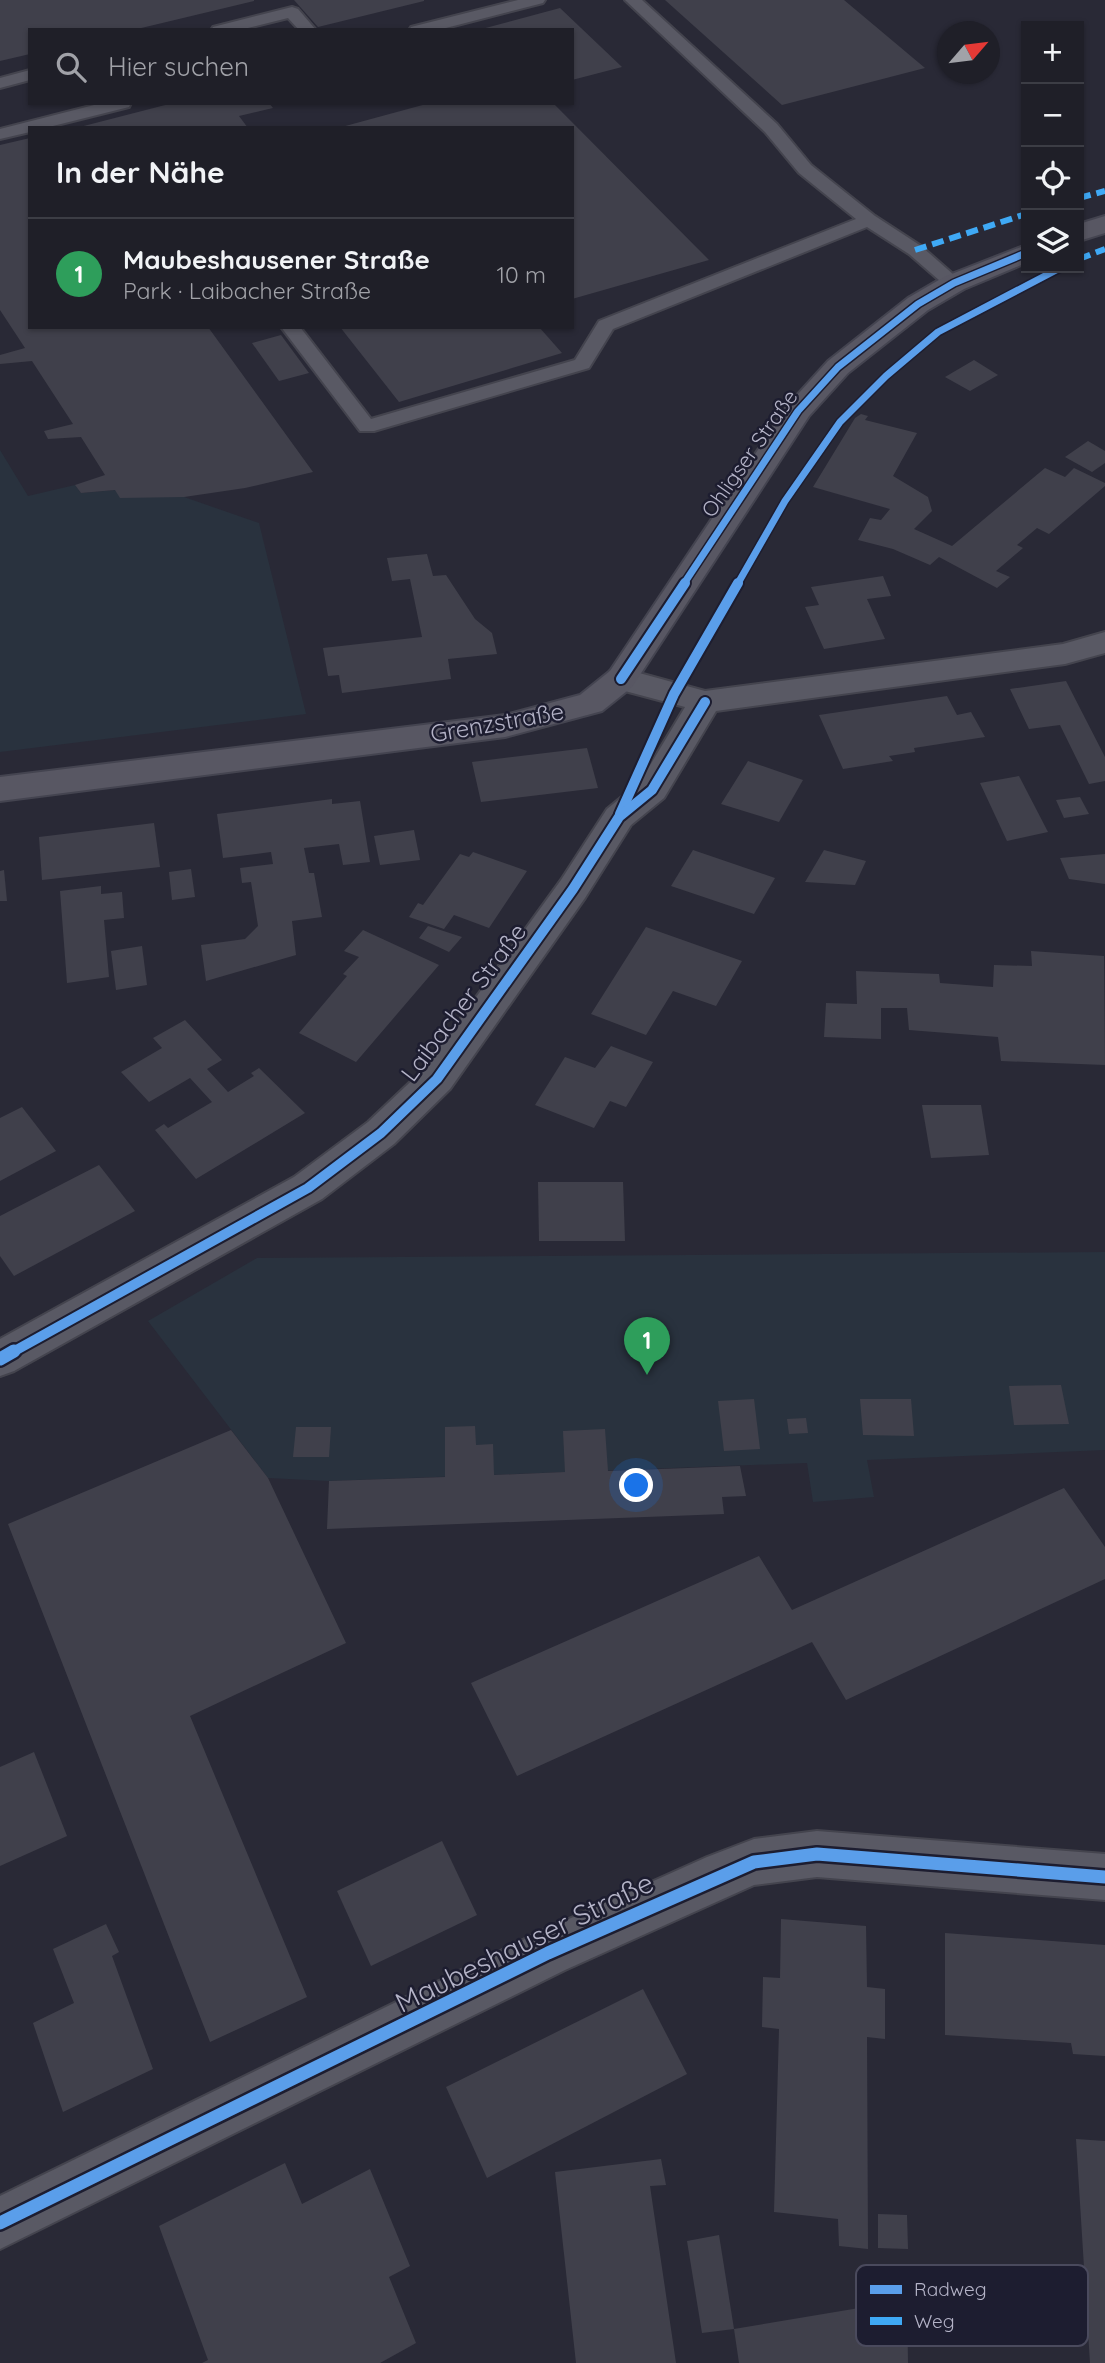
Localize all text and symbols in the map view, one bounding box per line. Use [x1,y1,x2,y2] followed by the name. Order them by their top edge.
[937,21,1000,84] north arrow
[1021,21,1084,273] map controls
[1021,21,1084,84] button: +
[28,28,574,105] search box
[52,48,90,86] icon: search
[108,50,249,83] text: Hier suchen
[1021,84,1084,147] button: −
[1021,147,1084,210] button: locate
[56,153,225,191] text: In der Nähe
[1021,210,1084,273] button: layers
[123,243,430,276] text: Maubeshausener Straße
[75,260,83,289] text: 1
[497,260,546,289] text: 10 m
[123,276,371,305] text: Park · Laibacher Straße
[695,384,803,522] street label: Ohligser Straße
[428,695,566,749] street label: Grenzstraße
[394,917,532,1087] street label: Laibacher Straße
[624,1317,670,1375] pin: 1
[619,1468,653,1502] your location
[389,1864,659,2020] street label: Maubeshauser Straße
[856,2265,1088,2346] legend
[914,2277,987,2301] text: Radweg
[914,2309,955,2333] text: Weg

